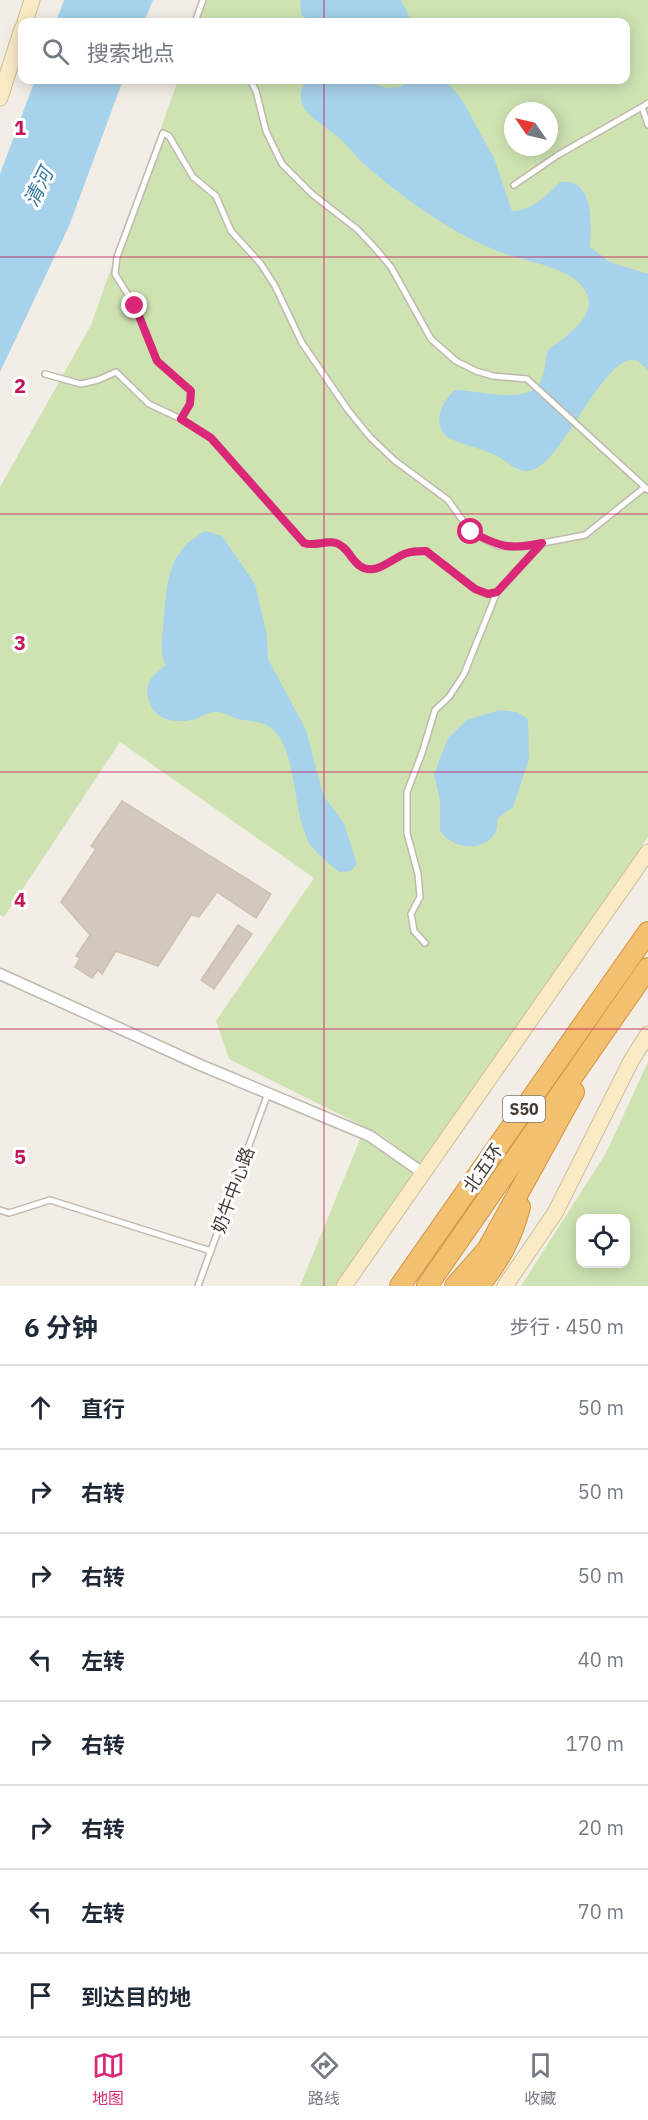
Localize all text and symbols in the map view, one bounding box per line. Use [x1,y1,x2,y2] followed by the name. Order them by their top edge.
[18,18,630,84] search box
[39,35,72,68] icon: search
[87,38,175,67] text: 搜索地点
[504,102,558,156] north arrow
[14,114,26,141] text: 1
[17,160,61,211] water label: 清河
[121,292,147,318] route end
[14,372,26,399] text: 2
[457,518,483,544] route start
[14,629,26,656] text: 3
[14,886,26,913] text: 4
[503,1096,545,1122] road number: S50
[458,1139,508,1197] street label: 北五环
[14,1143,26,1170] text: 5
[207,1144,259,1236] street label: 奶牛中心路
[576,1214,630,1268] map controls
[576,1214,630,1268] button: locate
[24,1310,98,1344] text: 6 分钟
[510,1313,624,1340] text: 步行 · 450 m
[24,1391,57,1424] icon: ahead
[81,1394,125,1423] text: 直行
[578,1394,624,1421] text: 50 m
[24,1475,57,1508] icon: right
[81,1478,125,1507] text: 右转
[578,1478,624,1505] text: 50 m
[24,1559,57,1592] icon: right
[81,1562,125,1591] text: 右转
[578,1562,624,1589] text: 50 m
[24,1643,57,1676] icon: left
[81,1646,125,1675] text: 左转
[578,1646,624,1673] text: 40 m
[24,1727,57,1760] icon: right
[81,1730,125,1759] text: 右转
[566,1730,624,1757] text: 170 m
[24,1811,57,1844] icon: right
[81,1814,125,1843] text: 右转
[578,1814,624,1841] text: 20 m
[24,1895,57,1928] icon: left
[81,1898,125,1927] text: 左转
[578,1898,624,1925] text: 70 m
[24,1979,57,2012] icon: arrive
[81,1982,191,2011] text: 到达目的地
[92,2049,125,2109] tab: 地图
[308,2049,341,2109] tab: 路线
[524,2049,557,2109] tab: 收藏

